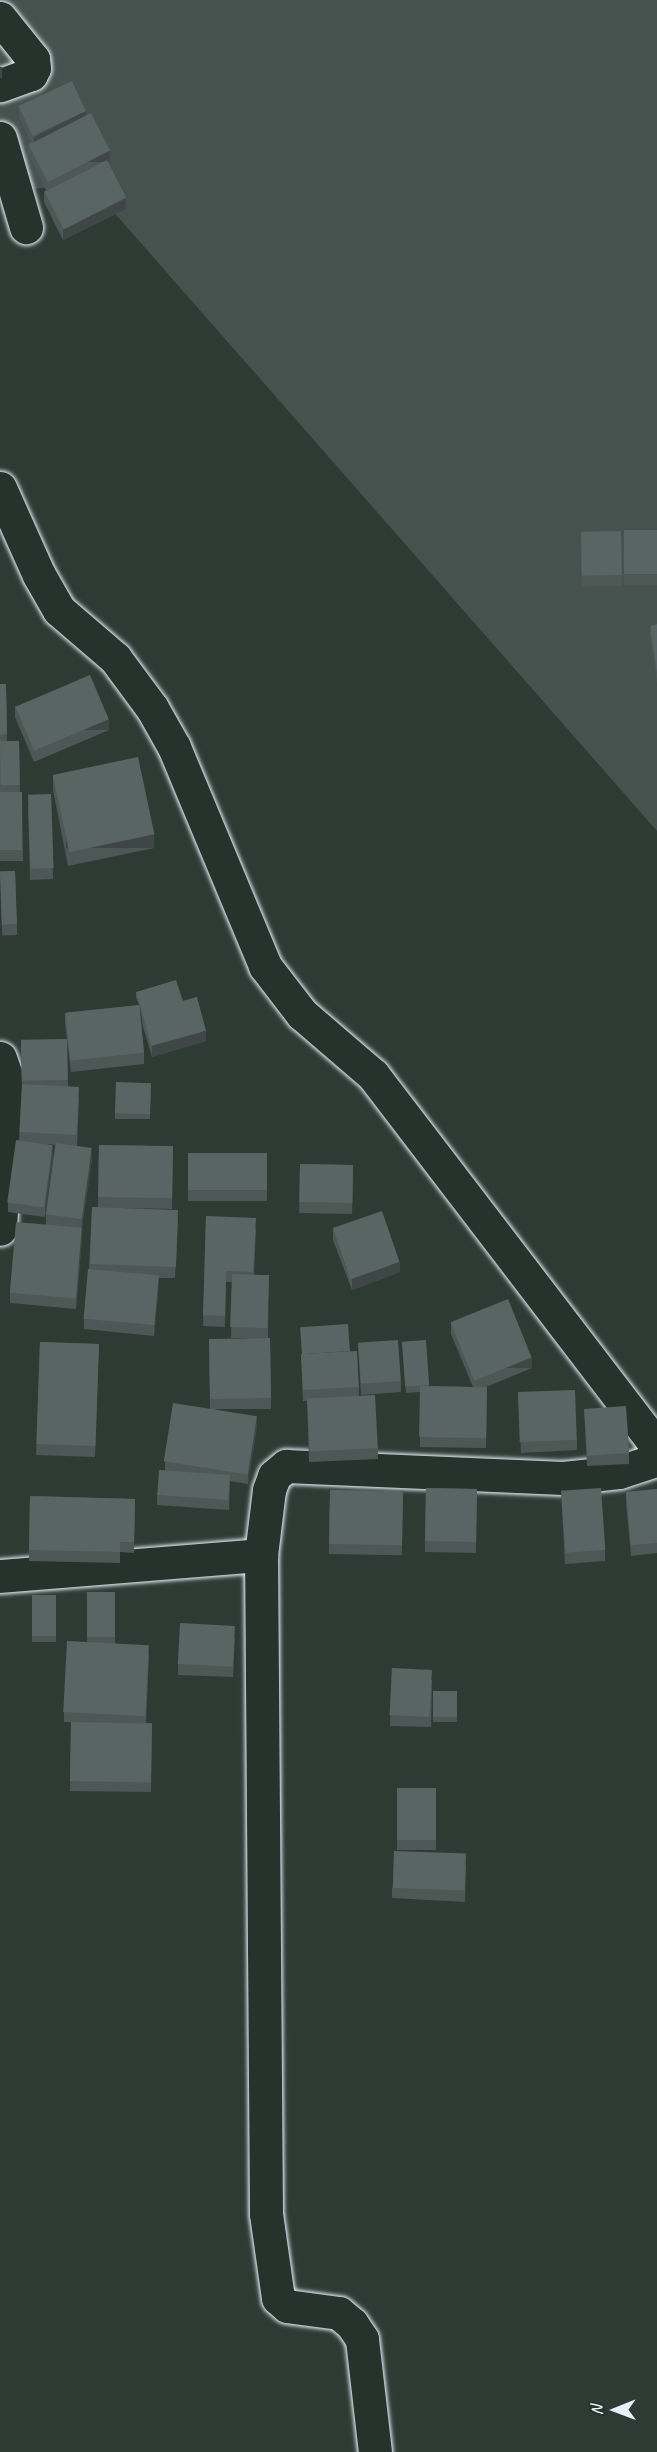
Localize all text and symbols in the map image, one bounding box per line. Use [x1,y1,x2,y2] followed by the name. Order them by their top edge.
[585,2380,645,2440] north arrow
[587,2405,607,2415] text: N

